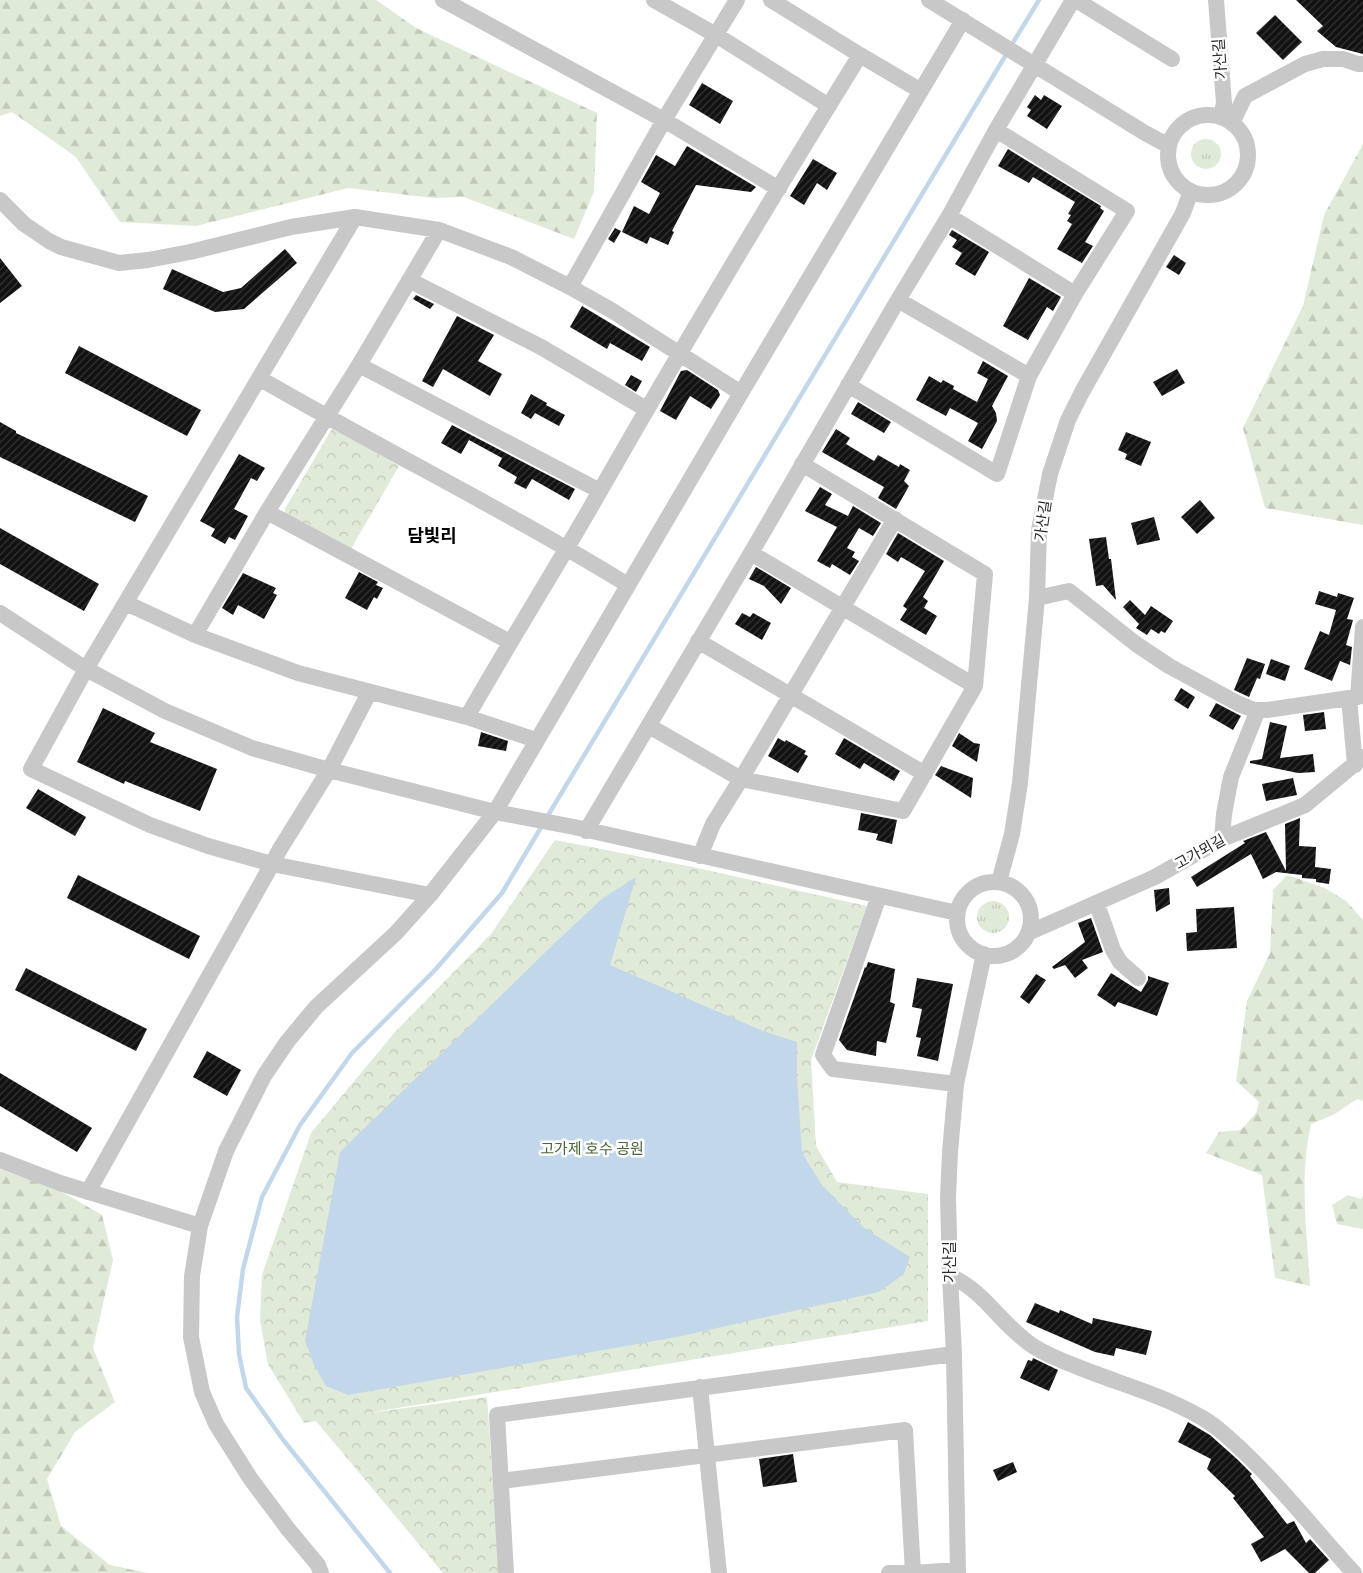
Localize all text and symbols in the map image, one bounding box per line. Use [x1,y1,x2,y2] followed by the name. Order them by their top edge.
[1210,38,1230,80] street label: 가산길
[1031,499,1055,543] street label: 가산길
[407,525,457,547] district label: 담빛리
[1171,831,1229,873] street label: 고가뫼길
[540,1140,644,1158] park label: 고가제 호수 공원
[941,1241,959,1283] street label: 가산길

